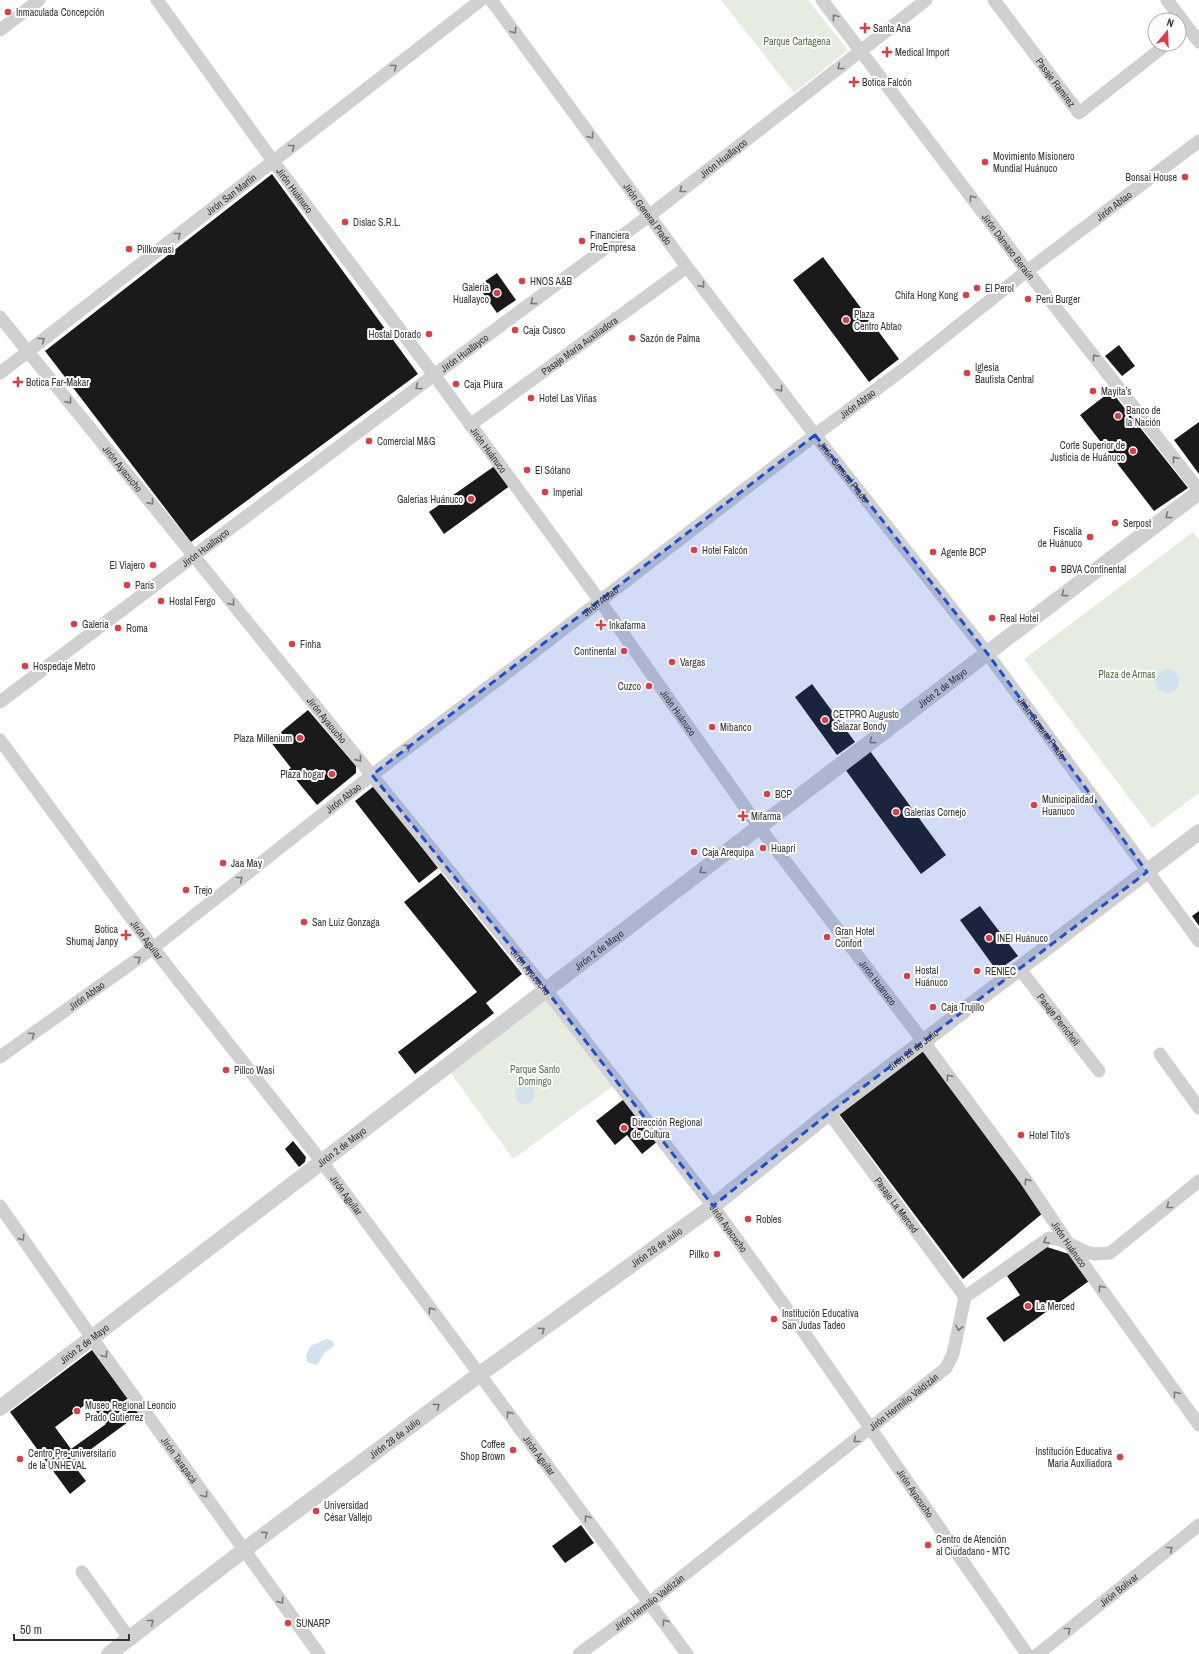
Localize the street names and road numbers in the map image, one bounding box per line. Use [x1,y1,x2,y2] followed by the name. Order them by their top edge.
[1033,55,1079,110] street label: Pasaje Ramírez
[697,135,750,180] street label: Jirón Huallayco
[274,165,316,216] street label: Jirón Huánuco
[203,170,259,218] street label: Jirón San Martín
[621,180,675,248] street label: Jirón General Prado
[1093,188,1134,223] street label: Jirón Abtao
[979,211,1038,282] street label: Jirón Dámaso Beraún
[538,313,620,378] street label: Pasaje María Auxiliadora
[438,330,491,375] street label: Jirón Huallayco
[837,386,878,421] street label: Jirón Abtao
[468,424,510,475] street label: Jirón Huánuco
[816,439,872,505] street label: Jirón General Prado
[100,443,146,495] street label: Jirón Ayacucho
[179,525,232,570] street label: Jirón Huallayco
[580,583,621,619] street label: Jirón Abtao
[915,664,970,711] street label: Jirón 2 de Mayo
[658,687,699,738] street label: Jirón Huánuco
[304,694,350,746] street label: Jirón Ayacucho
[1015,694,1069,762] street label: Jirón General Prado
[323,780,364,816] street label: Jirón Abtao
[128,917,166,962] street label: Jirón Aguilar
[571,926,626,973] street label: Jirón 2 de Mayo
[508,946,554,998] street label: Jirón Ayacucho
[857,957,900,1008] street label: Jirón Huánuco
[66,978,107,1013] street label: Jirón Abtao
[1035,991,1083,1048] street label: Pasaje Perricholi
[885,1026,941,1073] street label: Jirón 28 de Julio
[314,1123,369,1170] street label: Jirón 2 de Mayo
[328,1173,366,1218] street label: Jirón Aguilar
[872,1174,922,1235] street label: Pasaje La Merced
[707,1202,751,1255] street label: Jirón Ayacucho
[1049,1218,1090,1270] street label: Jirón Huánuco
[628,1224,685,1270] street label: Jirón 28 de Julio
[57,1320,112,1367] street label: Jirón 2 de Mayo
[866,1370,941,1433] street label: Jirón Hermilio Valdizán
[366,1414,423,1461] street label: Jirón 28 de Julio
[521,1433,559,1478] street label: Jirón Aguilar
[158,1434,201,1486] street label: Jirón Tarapacá
[894,1466,937,1520] street label: Jirón Ayacucho
[1096,1570,1141,1609] street label: Jirón Bolívar
[611,1571,687,1633] street label: Jirón Hermilio Valdizán

